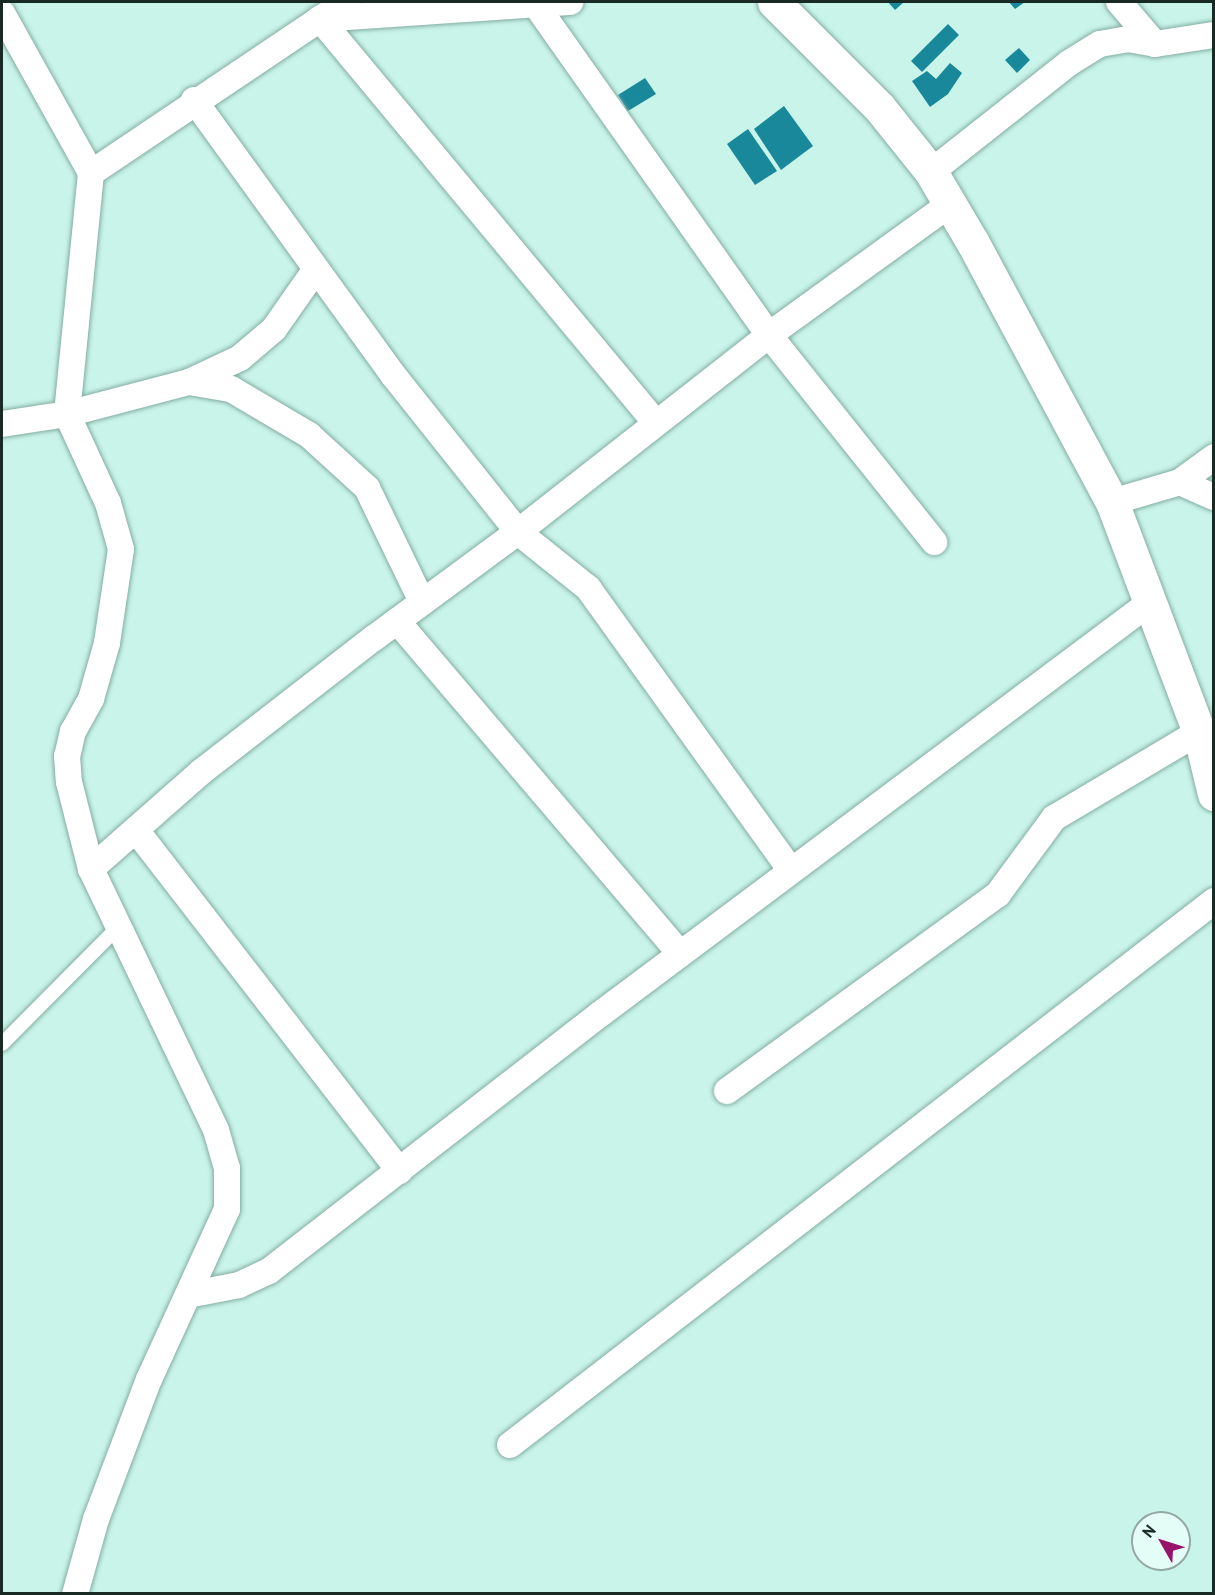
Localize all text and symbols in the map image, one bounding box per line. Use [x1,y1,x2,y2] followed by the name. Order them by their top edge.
[1131,1511,1191,1571] north arrow
[1137,1521,1160,1541] text: N

